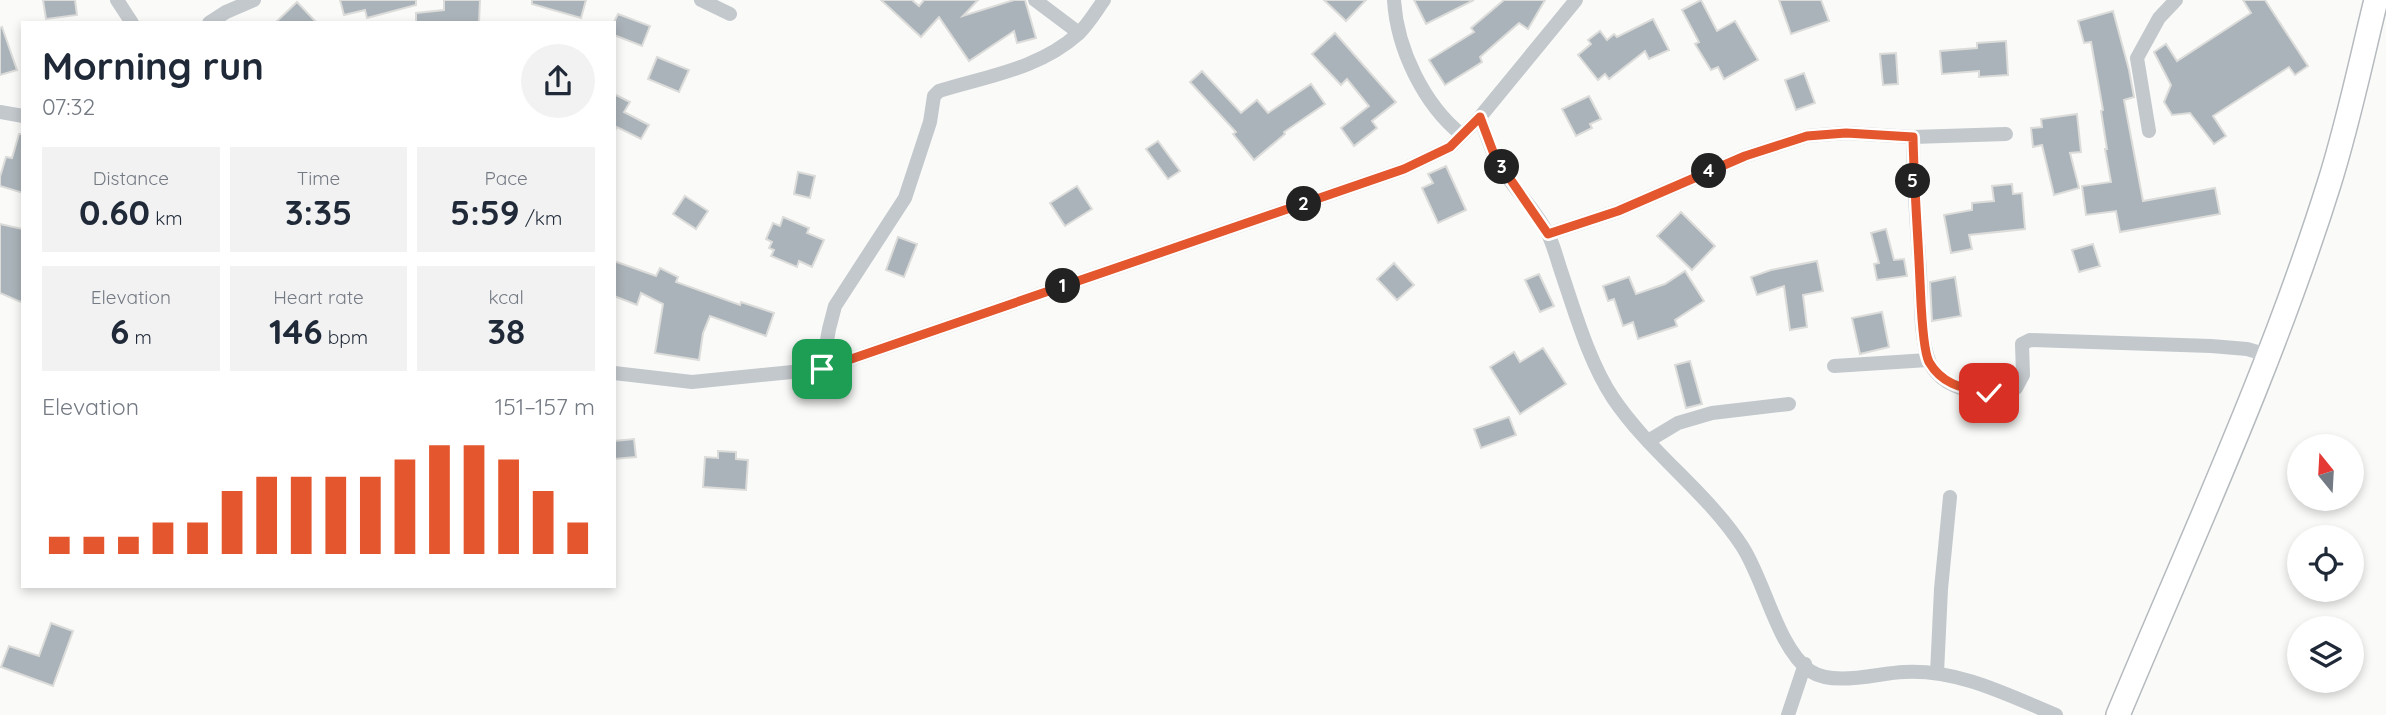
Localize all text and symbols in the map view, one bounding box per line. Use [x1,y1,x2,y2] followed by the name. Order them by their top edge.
[42,42,264,90] text: Morning run
[521,44,595,118] button: share
[42,92,95,121] text: 07:32
[1484,150,1520,184] pin: 3
[1496,154,1507,178] text: 3
[1692,154,1726,188] pin: 4
[1703,158,1714,182] text: 4
[1896,164,1930,198] pin: 5
[93,166,169,190] text: Distance
[297,166,340,190] text: Time
[485,166,528,190] text: Pace
[1907,168,1918,192] text: 5
[1286,186,1322,222] pin: 2
[79,190,150,234] text: 0.60
[285,190,352,234] text: 3:35
[450,190,520,234] text: 5:59
[1298,191,1309,215] text: 2
[150,206,183,230] text: km
[520,206,562,230] text: /km
[1046,268,1080,304] pin: 1
[1059,273,1066,297] text: 1
[91,285,171,309] text: Elevation
[273,285,364,309] text: Heart rate
[488,285,524,309] text: kcal
[110,309,129,353] text: 6
[269,309,323,353] text: 146
[487,309,525,353] text: 38
[129,325,152,349] text: m
[323,325,368,349] text: bpm
[792,339,852,399] pin
[803,350,841,388] icon: arrive
[1959,363,2019,423] pin
[1970,374,2008,412] icon: check
[42,392,139,421] text: Elevation
[495,392,595,421] text: 151–157 m
[2287,434,2364,511] north arrow
[2287,434,2364,693] map controls
[2287,525,2364,602] button: locate
[2287,616,2364,693] button: layers

